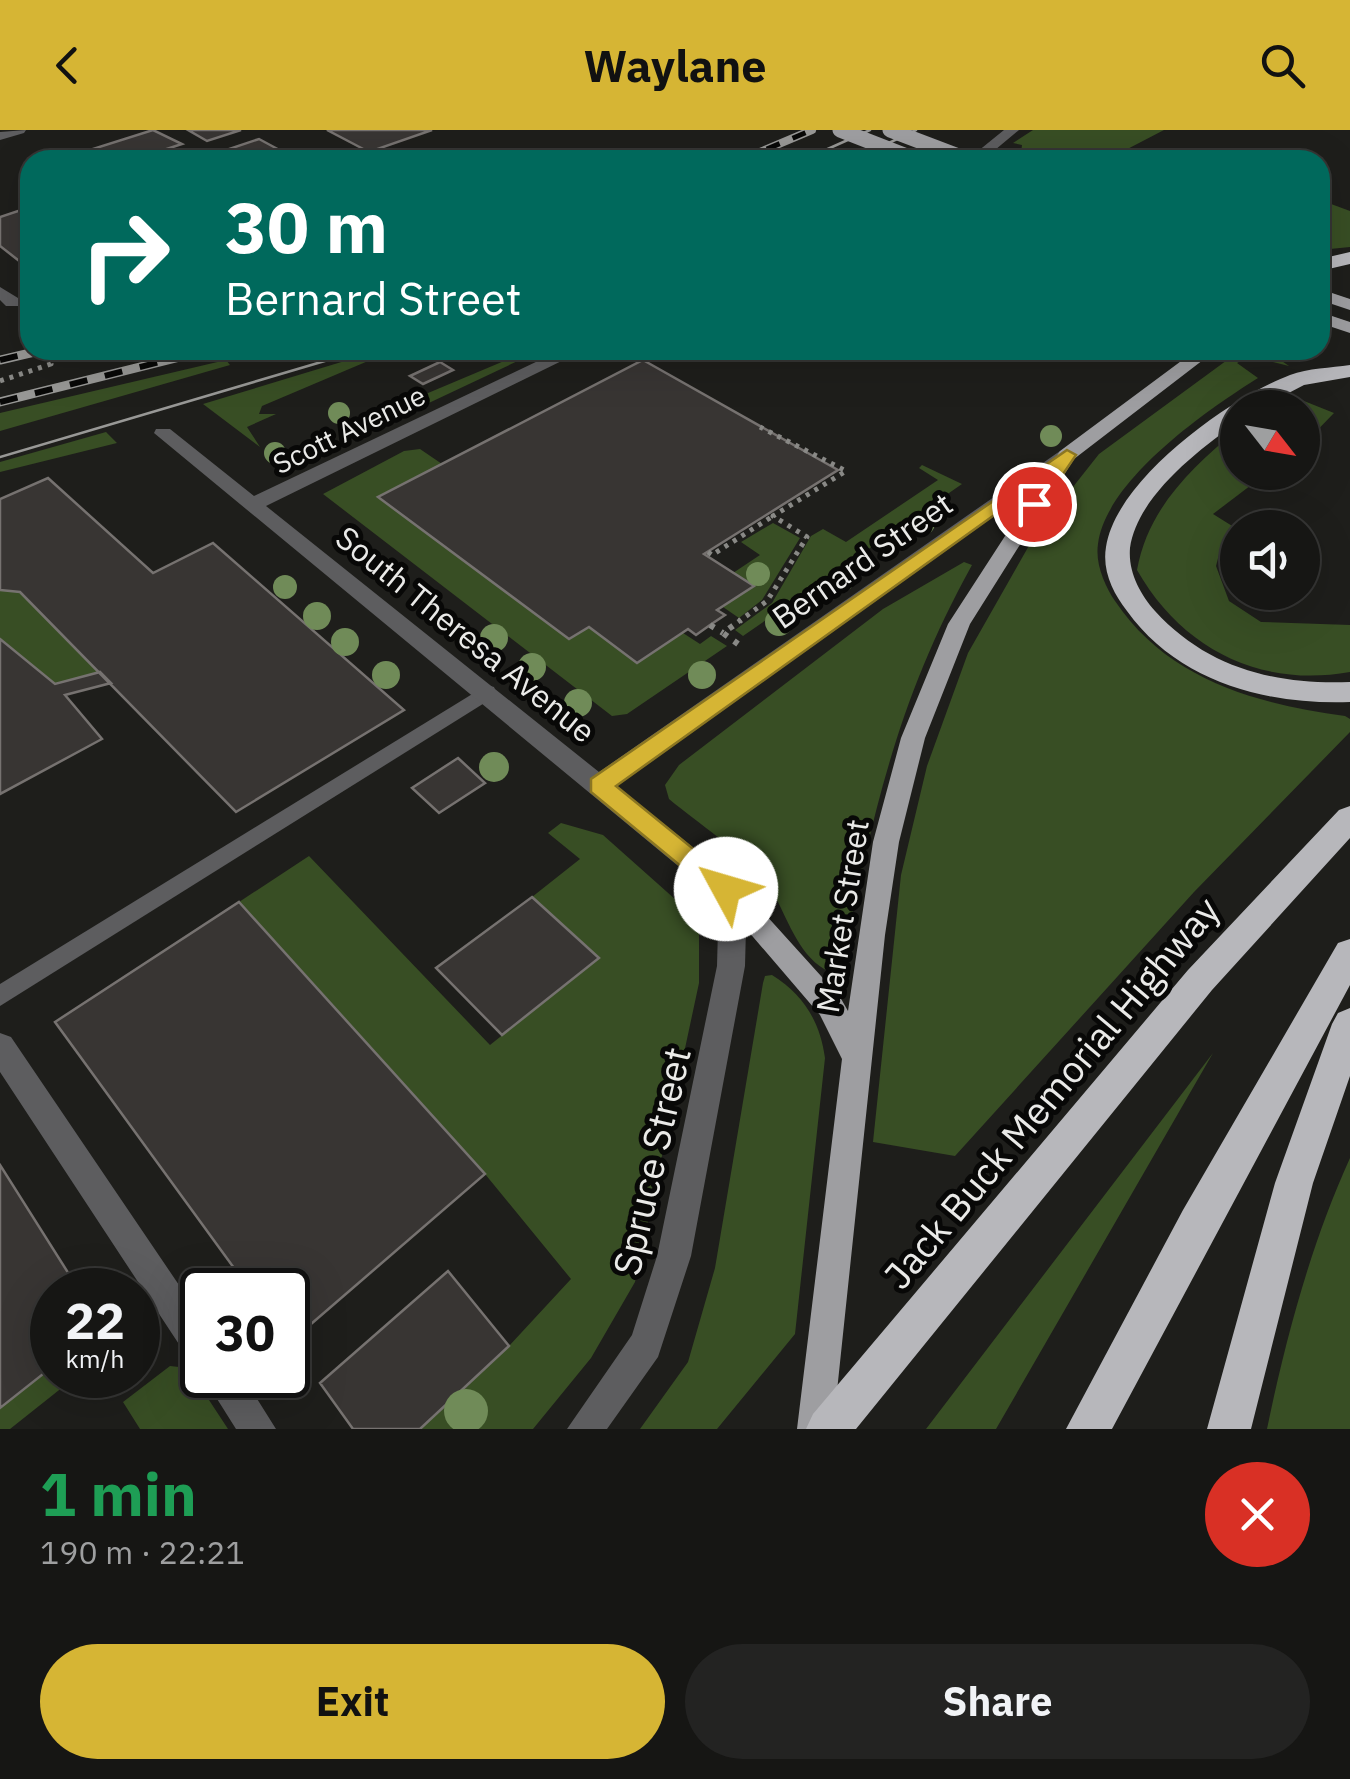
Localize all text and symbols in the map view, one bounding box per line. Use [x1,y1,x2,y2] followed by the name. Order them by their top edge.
[583,36,767,94] text: Waylane
[40,38,95,93] icon: back
[1255,38,1310,93] icon: search
[225,181,388,272] text: 30 m
[60,190,190,320] icon: right
[225,269,522,327] text: Bernard Street
[267,376,431,482] street label: Scott Avenue
[1220,390,1320,490] north arrow
[1220,390,1320,610] map controls
[992,462,1077,547] pin
[1007,477,1062,532] icon: arrive
[764,482,960,638] street label: Bernard Street
[1220,510,1320,610] button: sound
[328,516,604,752] street label: South Theresa Avenue
[806,816,878,1016] street label: Market Street
[674,837,778,941] position arrow
[872,886,1230,1298] street label: Jack Buck Memorial Highway
[601,1042,701,1280] street label: Spruce Street
[180,1268,310,1398] speed limit sign: 30
[65,1288,125,1353] text: 22
[66,1342,124,1375] text: km/h
[40,1454,197,1533] text: 1 min
[1205,1462,1310,1567] button: close
[40,1531,245,1573] text: 190 m · 22:21
[40,1644,665,1759] button: Exit
[685,1644,1310,1759] button: Share

